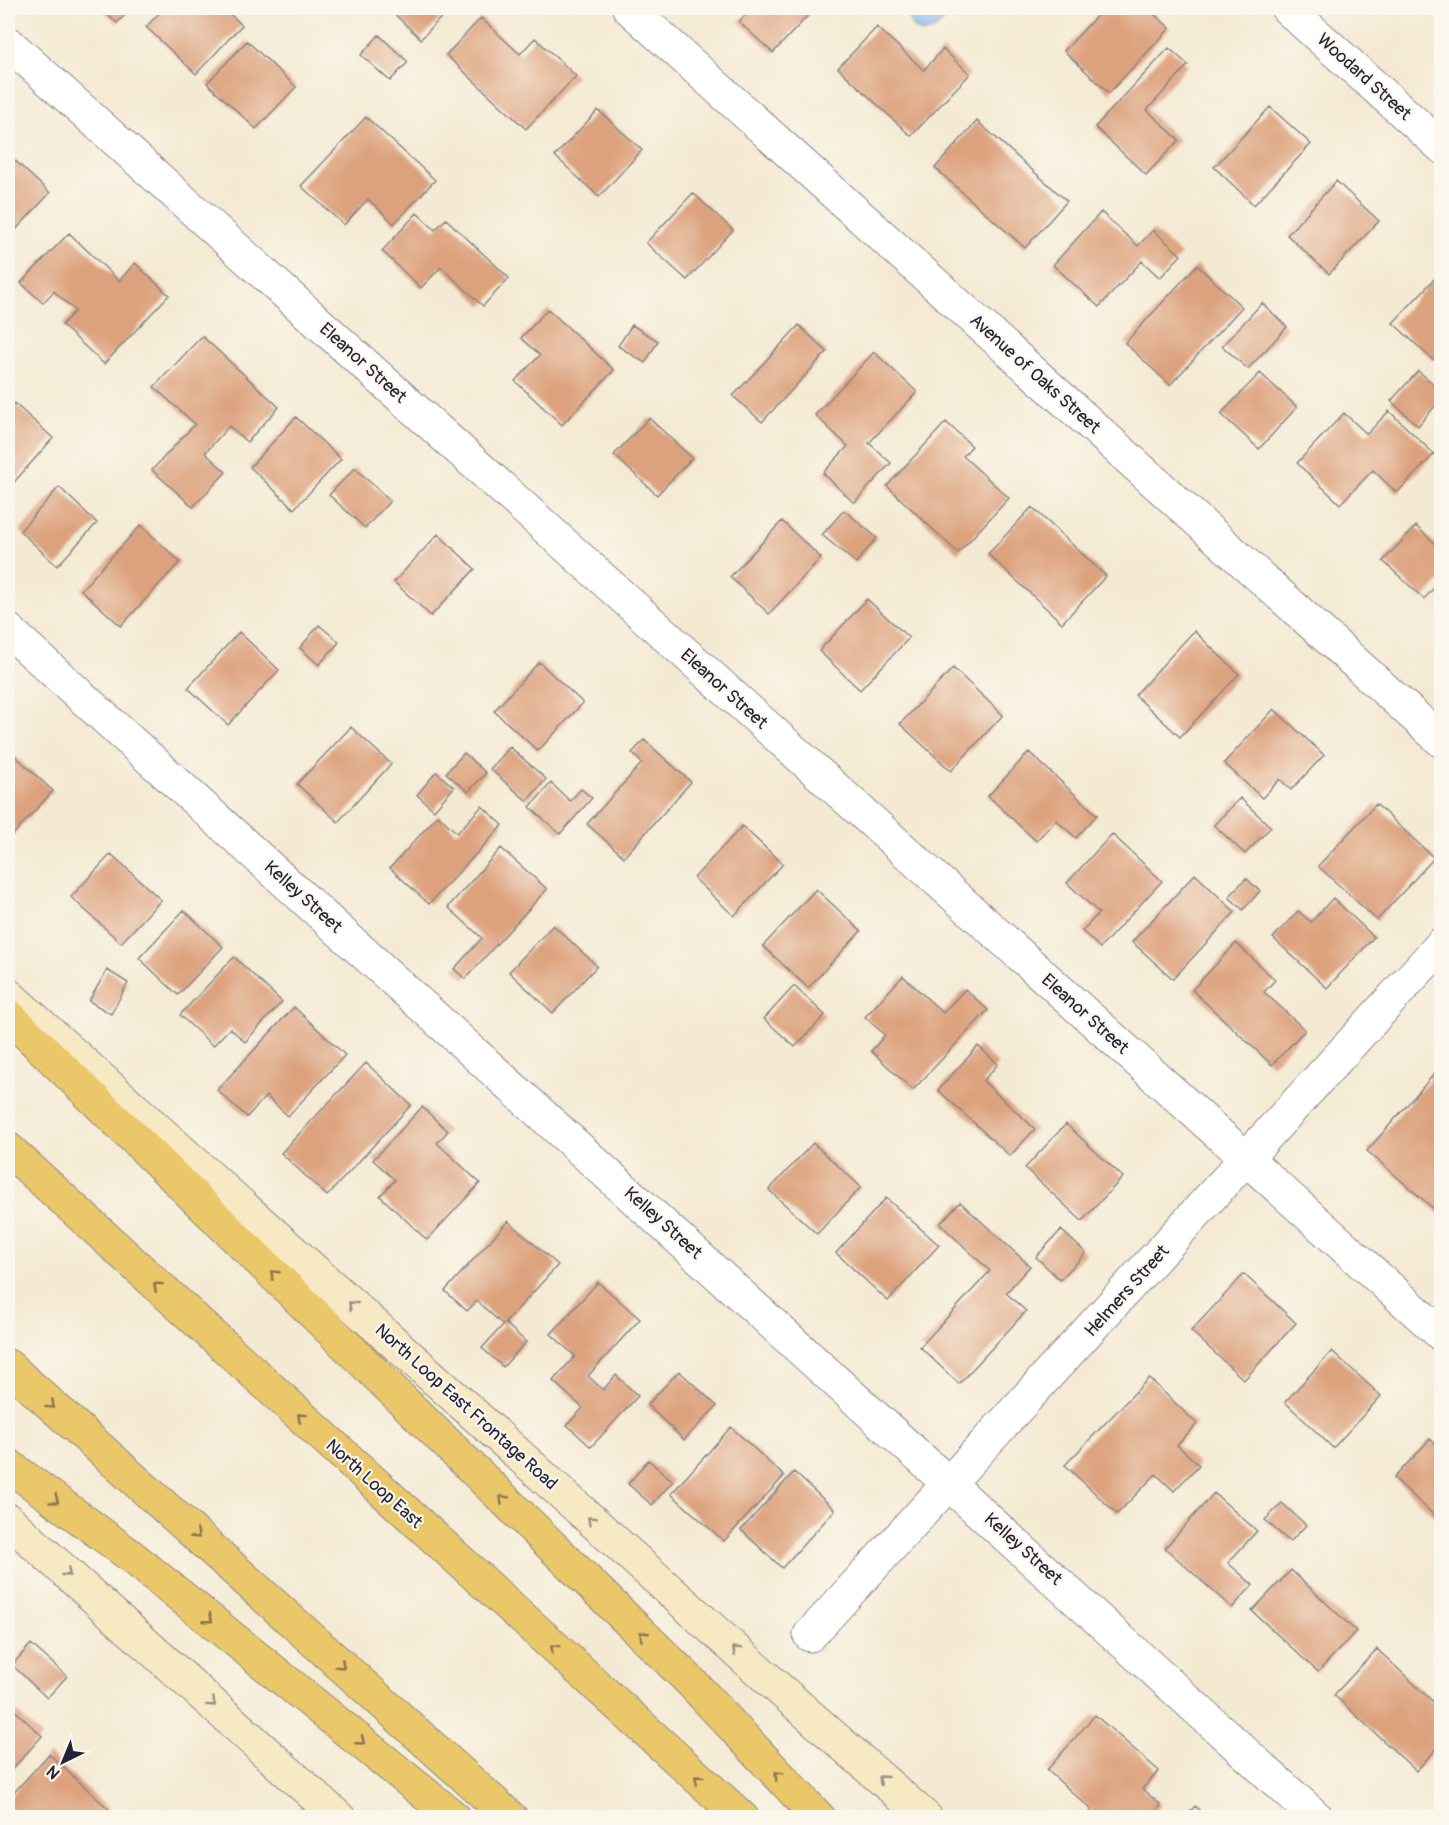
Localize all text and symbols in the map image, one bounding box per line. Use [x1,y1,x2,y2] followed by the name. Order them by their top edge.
[1312,28,1417,126] street label: Woodard Street
[965,309,1106,439] street label: Avenue of Oaks Street
[315,318,412,409] street label: Eleanor Street
[676,644,773,735] street label: Eleanor Street
[259,856,348,939] street label: Kelley Street
[1037,969,1134,1060] street label: Eleanor Street
[619,1182,708,1265] street label: Kelley Street
[1080,1240,1175,1342] street label: Helmers Street
[270,1271,281,1282] one-way arrow
[154,1282,164,1293] one-way arrow
[348,1301,359,1312] one-way arrow
[370,1319,562,1495] street label: North Loop East Frontage Road
[44,1398,55,1409] one-way arrow
[298,1413,308,1424] one-way arrow
[321,1435,427,1533] street label: North Loop East
[48,1492,59,1503] one-way arrow
[500,1495,511,1506] one-way arrow
[979,1508,1068,1591] street label: Kelley Street
[587,1516,598,1527] one-way arrow
[189,1528,200,1539] one-way arrow
[60,1566,70,1577] one-way arrow
[202,1611,213,1622] one-way arrow
[639,1631,649,1642] one-way arrow
[550,1644,561,1655] one-way arrow
[732,1646,743,1657] one-way arrow
[334,1658,345,1669] one-way arrow
[205,1696,216,1707] one-way arrow
[33,1732,93,1792] north arrow
[354,1734,365,1745] one-way arrow
[43,1761,64,1783] text: N
[775,1771,786,1782] one-way arrow
[694,1775,705,1786] one-way arrow
[878,1775,889,1786] one-way arrow

